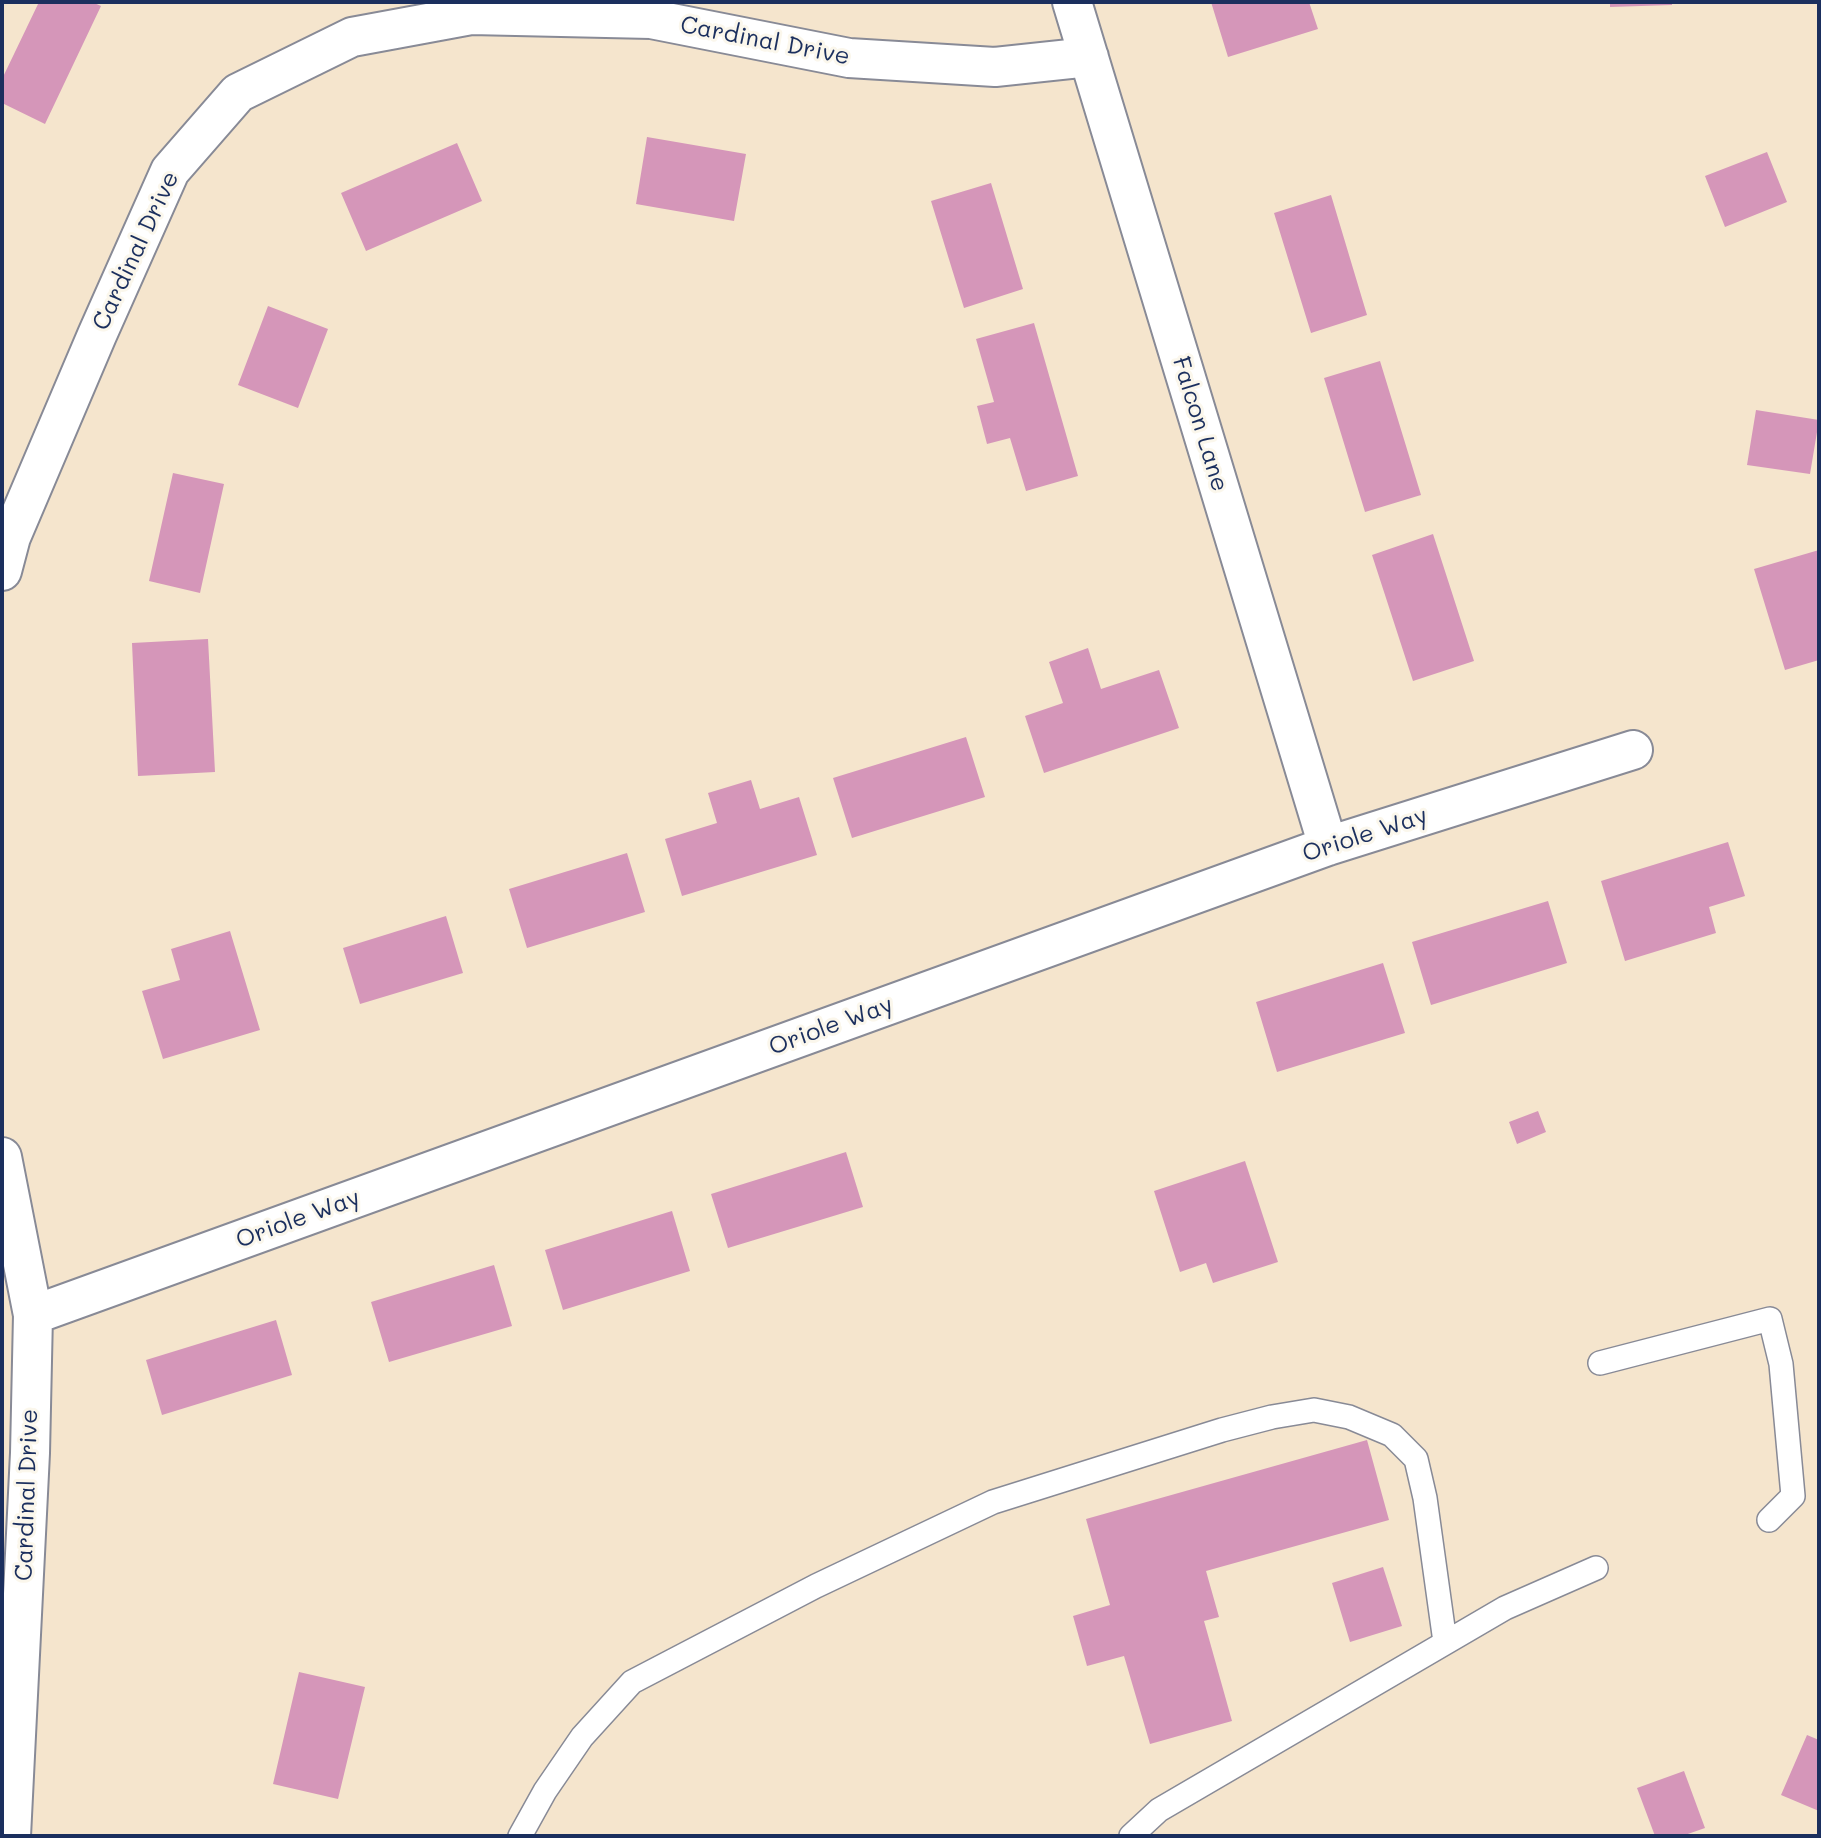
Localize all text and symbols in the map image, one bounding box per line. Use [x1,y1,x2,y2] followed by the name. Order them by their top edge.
[678,10,852,72] street label: Cardinal Drive
[87,167,185,335] street label: Cardinal Drive
[1166,353,1234,495] street label: Falcon Lane
[1299,801,1431,869] street label: Oriole Way
[765,990,897,1062] street label: Oriole Way
[232,1183,364,1255] street label: Oriole Way
[10,1409,44,1581] street label: Cardinal Drive

